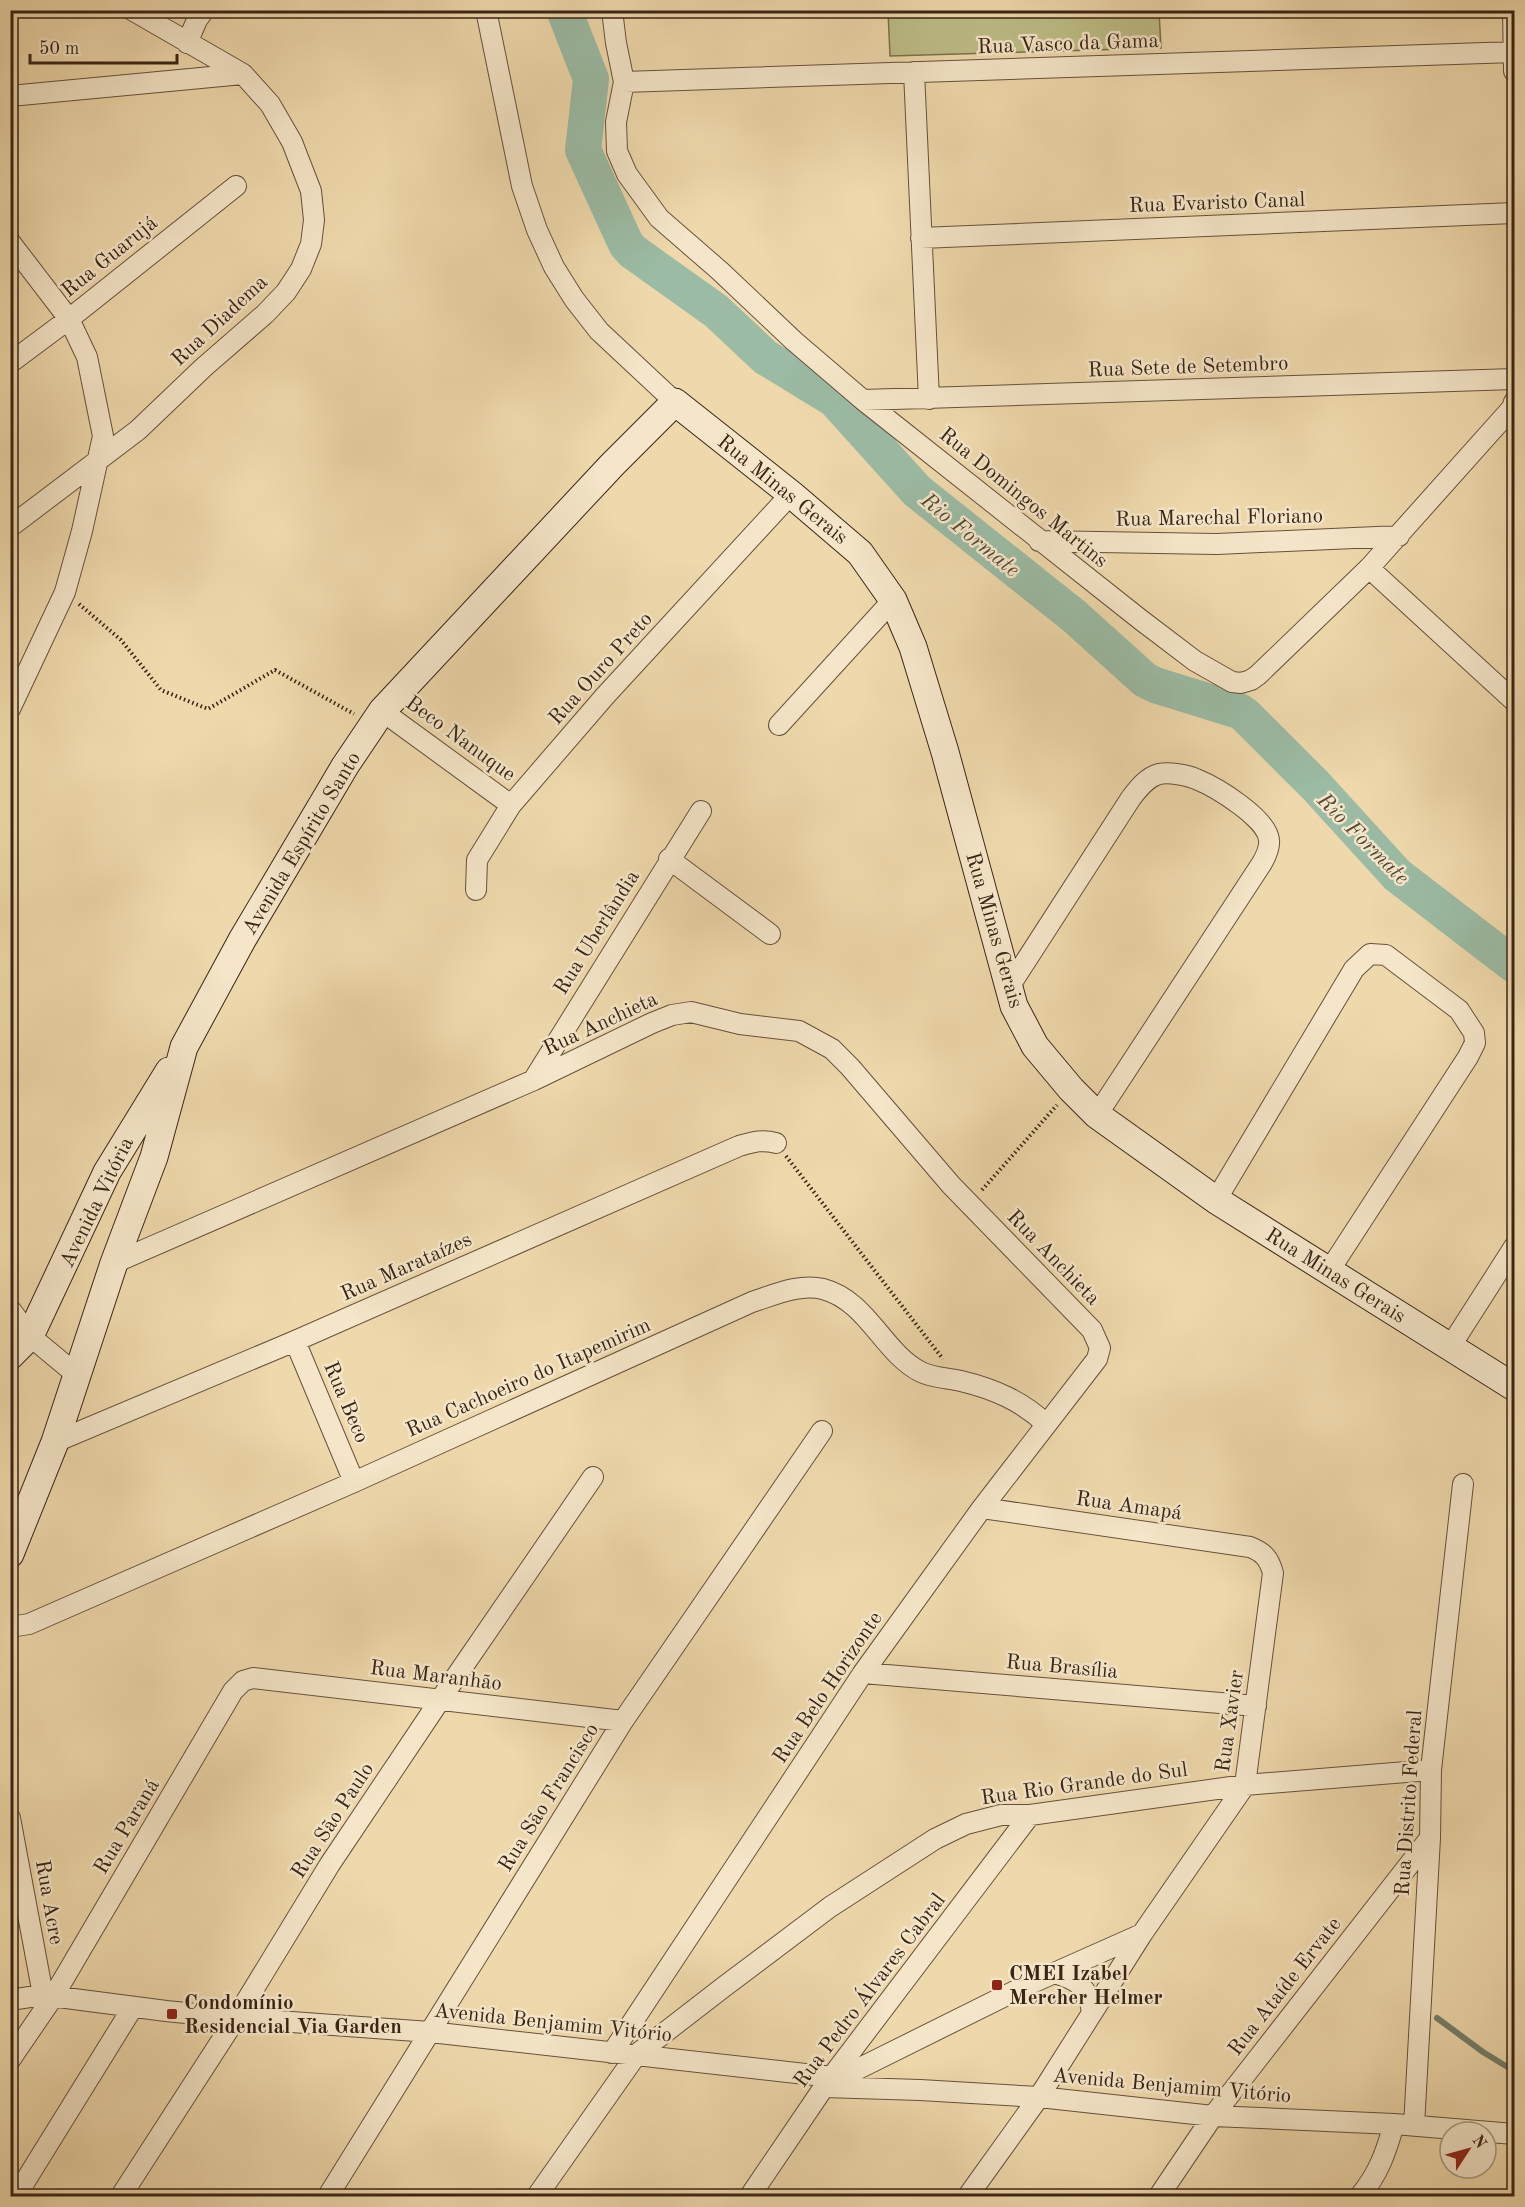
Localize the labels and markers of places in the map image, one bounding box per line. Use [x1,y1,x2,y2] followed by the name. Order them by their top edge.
[1009,1964,1163,2009] place label: CMEI Izabel Mercher Helmer
[990,1978,1004,1992] marker: CMEI Izabel Mercher Helmer
[184,1993,402,2038] place label: Condomínio Residencial Via Garden
[165,2007,179,2021] marker: Condomínio Residencial Via Garden

